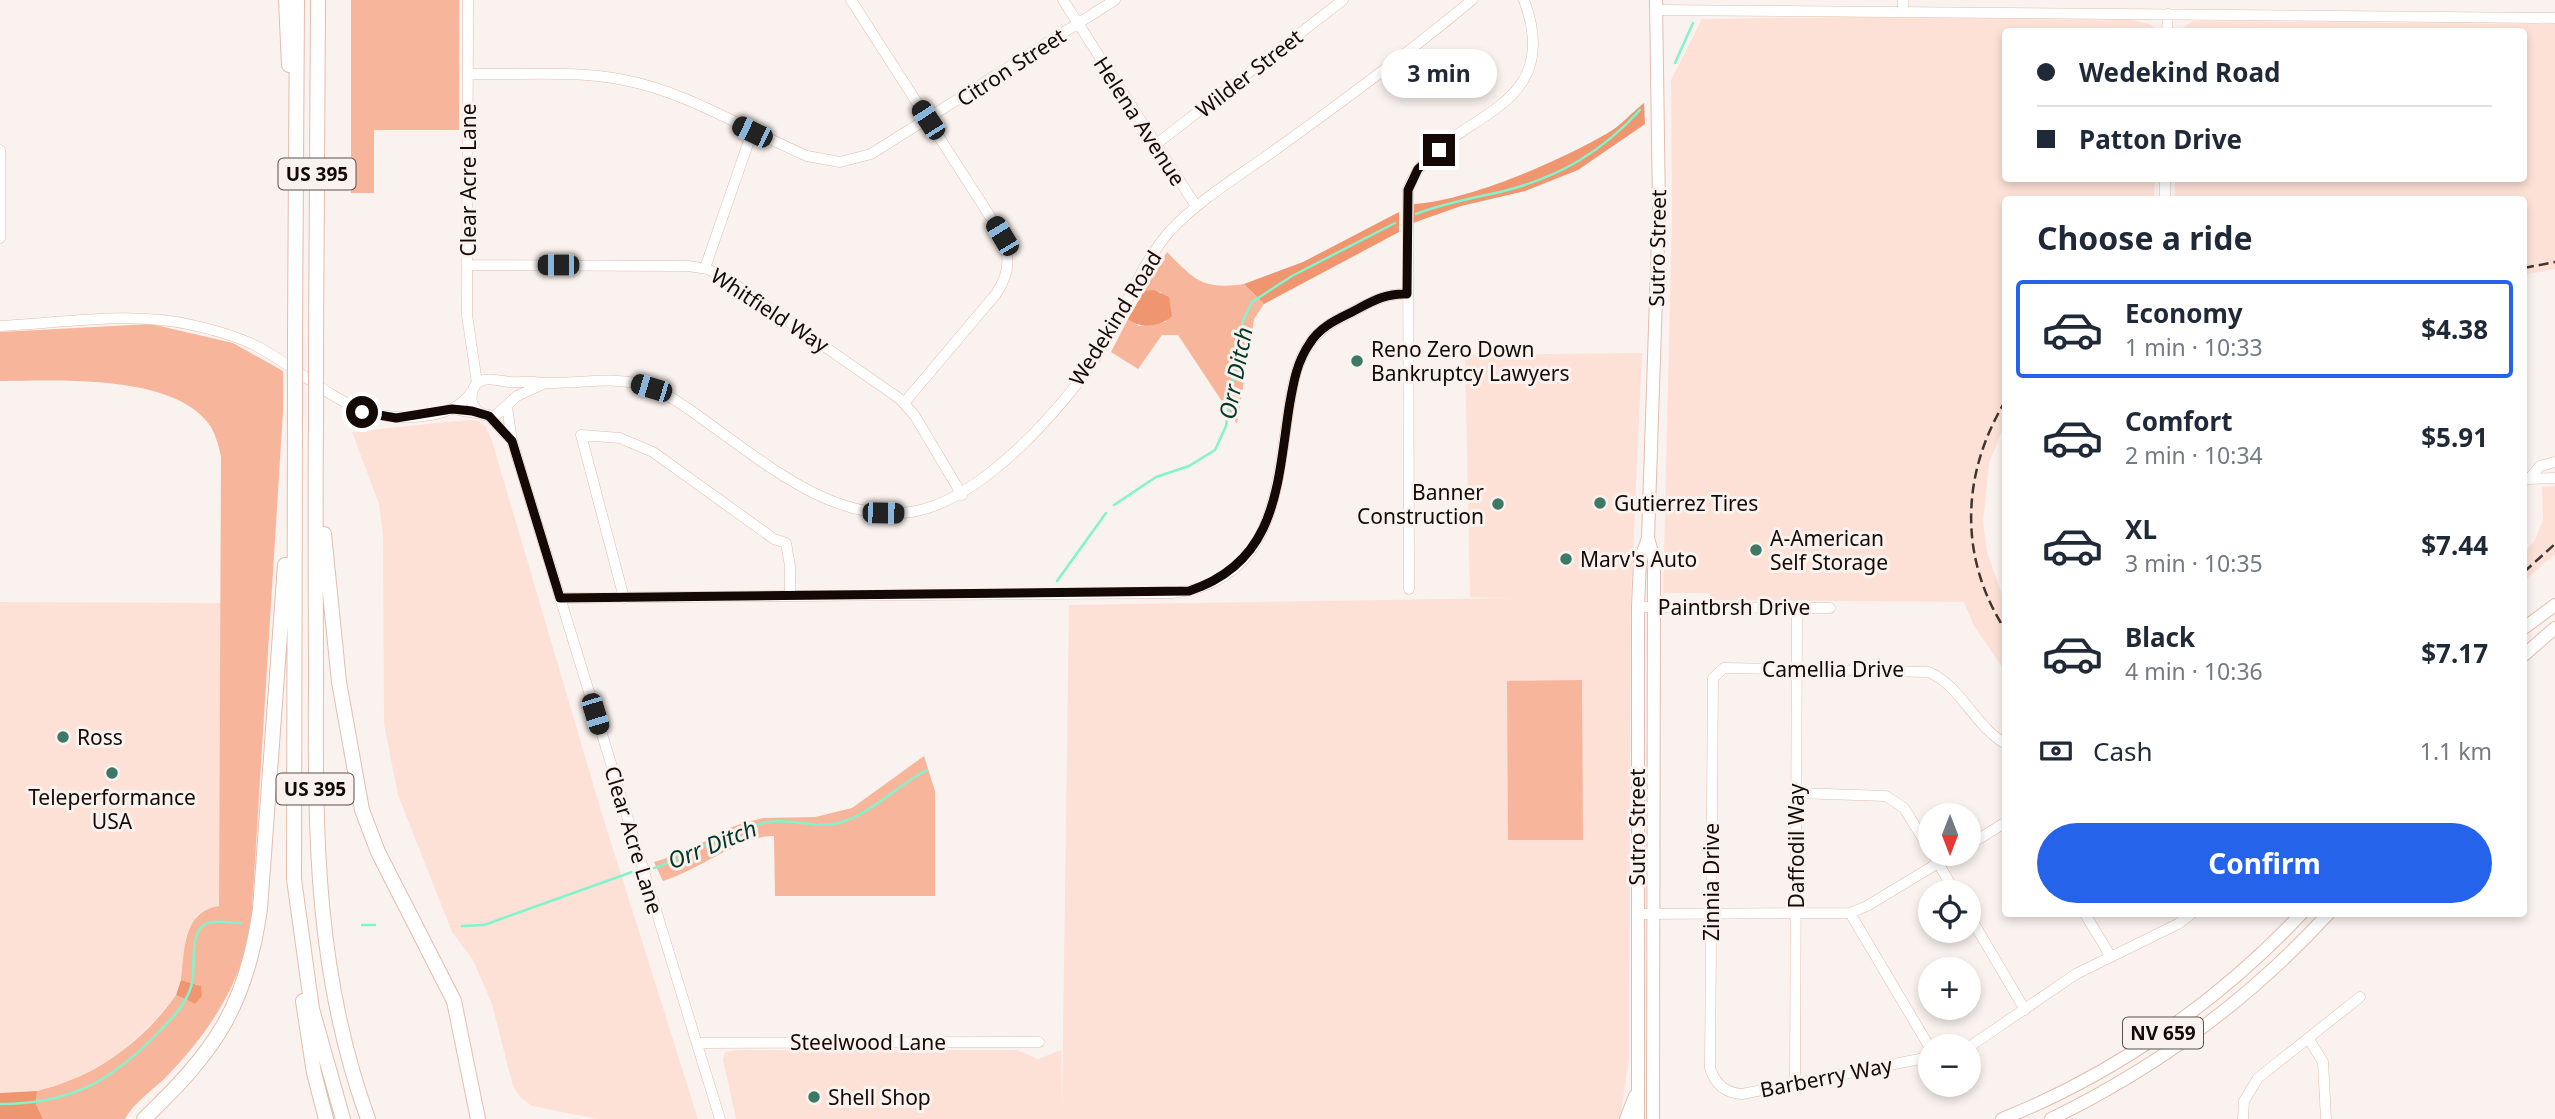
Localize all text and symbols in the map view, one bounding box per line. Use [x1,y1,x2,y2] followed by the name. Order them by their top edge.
[951,21,1071,113] street label: Citron Street
[1190,22,1308,123] street label: Wilder Street
[1381,48,1497,97] callout: 3 min
[1088,51,1192,191] street label: Helena Avenue
[2079,54,2280,90] text: Wedekind Road
[1407,57,1471,89] text: 3 min
[908,97,949,143] car
[454,103,482,257] street label: Clear Acre Lane
[729,113,776,151] car
[2079,121,2242,157] text: Patton Drive
[1423,134,1455,166] route end
[278,158,356,190] road number: US 395
[1642,189,1672,307] street label: Sutro Street
[983,213,1022,259] car
[2037,216,2253,259] text: Choose a ride
[1062,245,1168,391] street label: Wedekind Road
[538,255,580,276] car
[706,261,835,359] street label: Whitfield Way
[2125,295,2243,331] text: Economy
[2041,298,2104,361] icon: car
[2421,311,2488,347] text: $4.38
[1210,324,1260,422] water label: Orr Ditch
[2125,331,2263,363] text: 1 min · 10:33
[1371,335,1570,387] place label: Reno Zero Down Bankruptcy Lawyers
[1349,353,1365,369] marker: Reno Zero Down Bankruptcy Lawyers
[628,372,675,404] car
[346,396,378,428] route start
[2125,403,2233,439] text: Comfort
[2041,406,2104,469] icon: car
[2421,419,2488,455] text: $5.91
[2125,439,2263,471] text: 2 min · 10:34
[1357,478,1484,530] place label: Banner Construction
[1614,489,1758,517] place label: Gutierrez Tires
[1592,495,1608,511] marker: Gutierrez Tires
[1490,496,1506,512] marker: Banner Construction
[862,502,905,524] car
[2125,511,2157,547] text: XL
[2041,514,2104,577] icon: car
[1770,524,1888,576] place label: A-American Self Storage
[2421,527,2488,563] text: $7.44
[1748,542,1764,558] marker: A-American Self Storage
[1580,545,1697,573] place label: Marv's Auto
[2125,547,2263,579] text: 3 min · 10:35
[1558,551,1574,567] marker: Marv's Auto
[1658,593,1810,621] street label: Paintbrsh Drive
[2125,619,2195,655] text: Black
[2041,622,2104,685] icon: car
[2421,635,2488,671] text: $7.17
[1762,655,1904,683] street label: Camellia Drive
[2125,655,2263,687] text: 4 min · 10:36
[579,691,612,737] car
[77,723,123,751] place label: Ross
[55,729,71,745] marker: Ross
[2037,732,2075,770] icon: cash
[2093,733,2153,769] text: Cash
[2420,735,2492,767] text: 1.1 km
[598,763,670,917] street label: Clear Acre Lane
[104,765,120,781] marker: Teleperformance USA
[1623,768,1651,886] street label: Sutro Street
[276,774,354,804] road number: US 395
[28,783,196,835] place label: Teleperformance USA
[1782,783,1810,909] street label: Daffodil Way
[1918,803,1981,866] north arrow
[1918,803,1981,1097] map controls
[663,812,761,876] water label: Orr Ditch
[1697,823,1725,941] street label: Zinnia Drive
[2037,823,2492,903] button: Confirm
[1918,880,1981,943] button: locate
[1918,957,1981,1020] button: +
[2123,1018,2203,1049] road number: NV 659
[790,1028,946,1056] street label: Steelwood Lane
[1918,1034,1981,1097] button: −
[1758,1050,1895,1104] street label: Barberry Way
[828,1083,931,1111] place label: Shell Shop
[806,1089,822,1105] marker: Shell Shop

